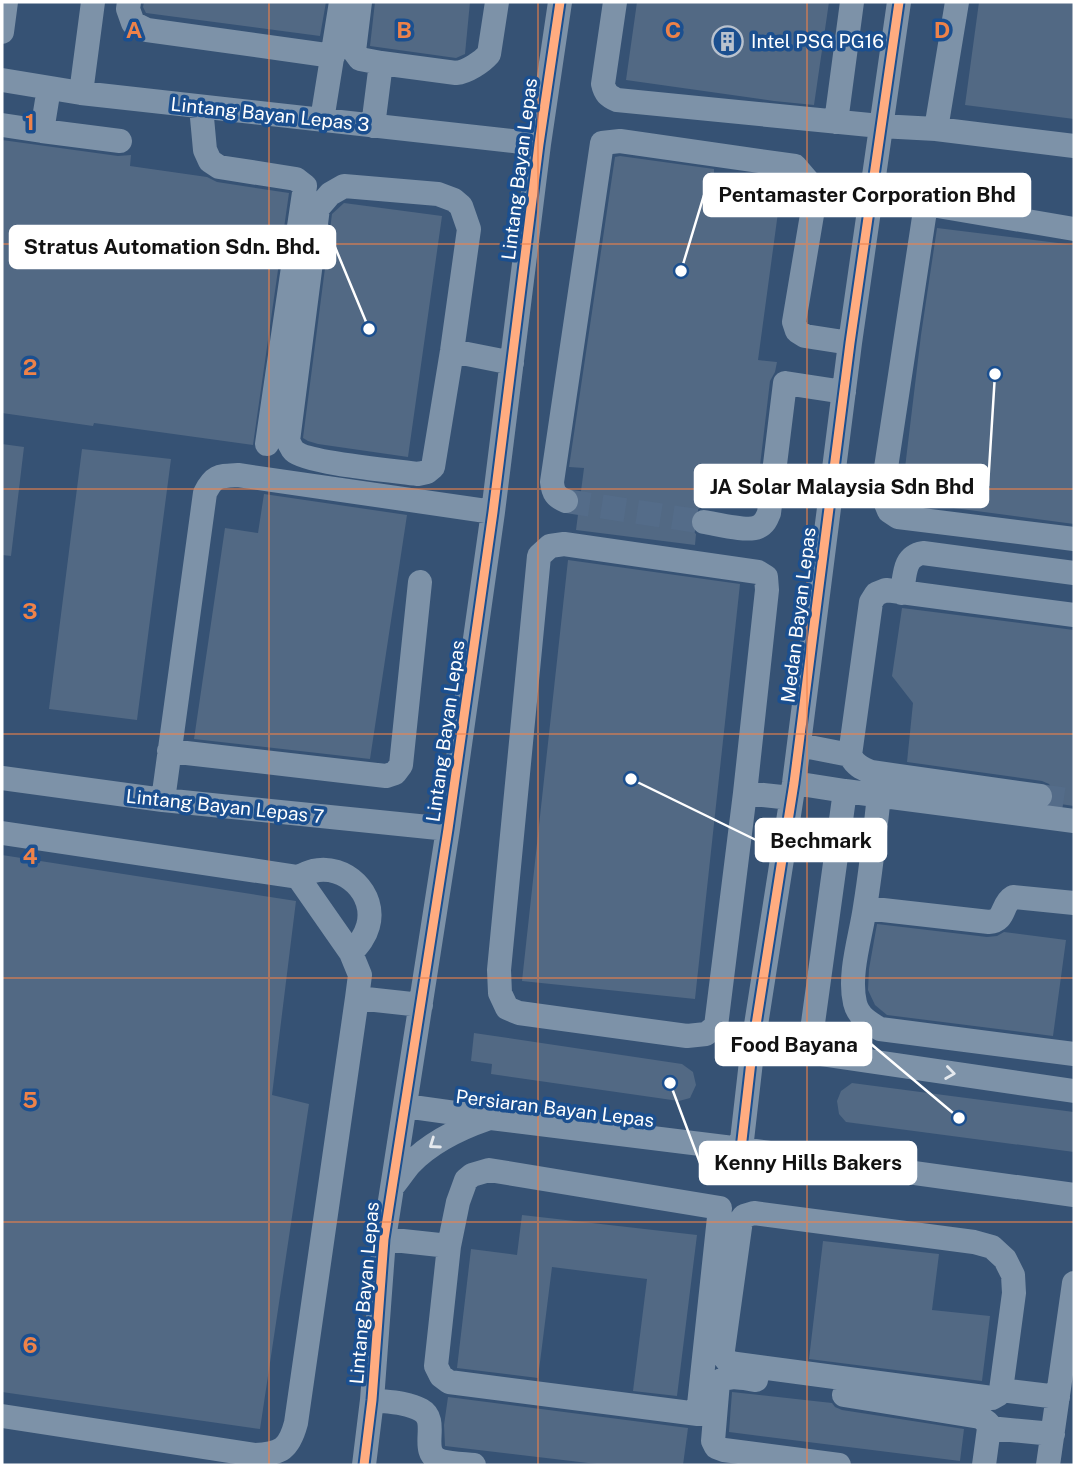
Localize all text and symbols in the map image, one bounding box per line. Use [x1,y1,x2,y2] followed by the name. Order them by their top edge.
[126,16,143,43] text: A
[396,16,412,43] text: B
[665,16,681,43] text: C
[934,16,950,43] text: D
[711,24,745,58] building icon: Intel PSG PG16
[751,30,884,52] place label: Intel PSG PG16
[497,77,541,261] street label: Lintang Bayan Lepas
[170,93,370,135] street label: Lintang Bayan Lepas 3
[25,108,35,135] text: 1
[704,174,1030,216] callout: Pentamaster Corporation Bhd
[718,182,1016,207] text: Pentamaster Corporation Bhd
[10,226,335,268] callout: Stratus Automation Sdn. Bhd.
[24,234,320,259] text: Stratus Automation Sdn. Bhd.
[23,353,37,380] text: 2
[695,465,988,507] callout: JA Solar Malaysia Sdn Bhd
[710,474,974,499] text: JA Solar Malaysia Sdn Bhd
[776,526,820,704] street label: Medan Bayan Lepas
[22,597,38,624] text: 3
[421,639,469,823] street label: Lintang Bayan Lepas
[125,785,325,827] street label: Lintang Bayan Lepas 7
[756,819,886,861] callout: Bechmark
[770,828,872,853] text: Bechmark
[22,842,38,869] text: 4
[716,1023,871,1065] callout: Food Bayana
[730,1032,858,1057] text: Food Bayana
[944,1065,956,1080] one-way arrow
[455,1085,655,1131] street label: Persiaran Bayan Lepas
[22,1086,38,1113] text: 5
[430,1136,442,1149] one-way arrow
[700,1142,916,1184] callout: Kenny Hills Bakers
[714,1150,902,1175] text: Kenny Hills Bakers
[345,1201,383,1385] street label: Lintang Bayan Lepas
[22,1331,38,1358] text: 6

